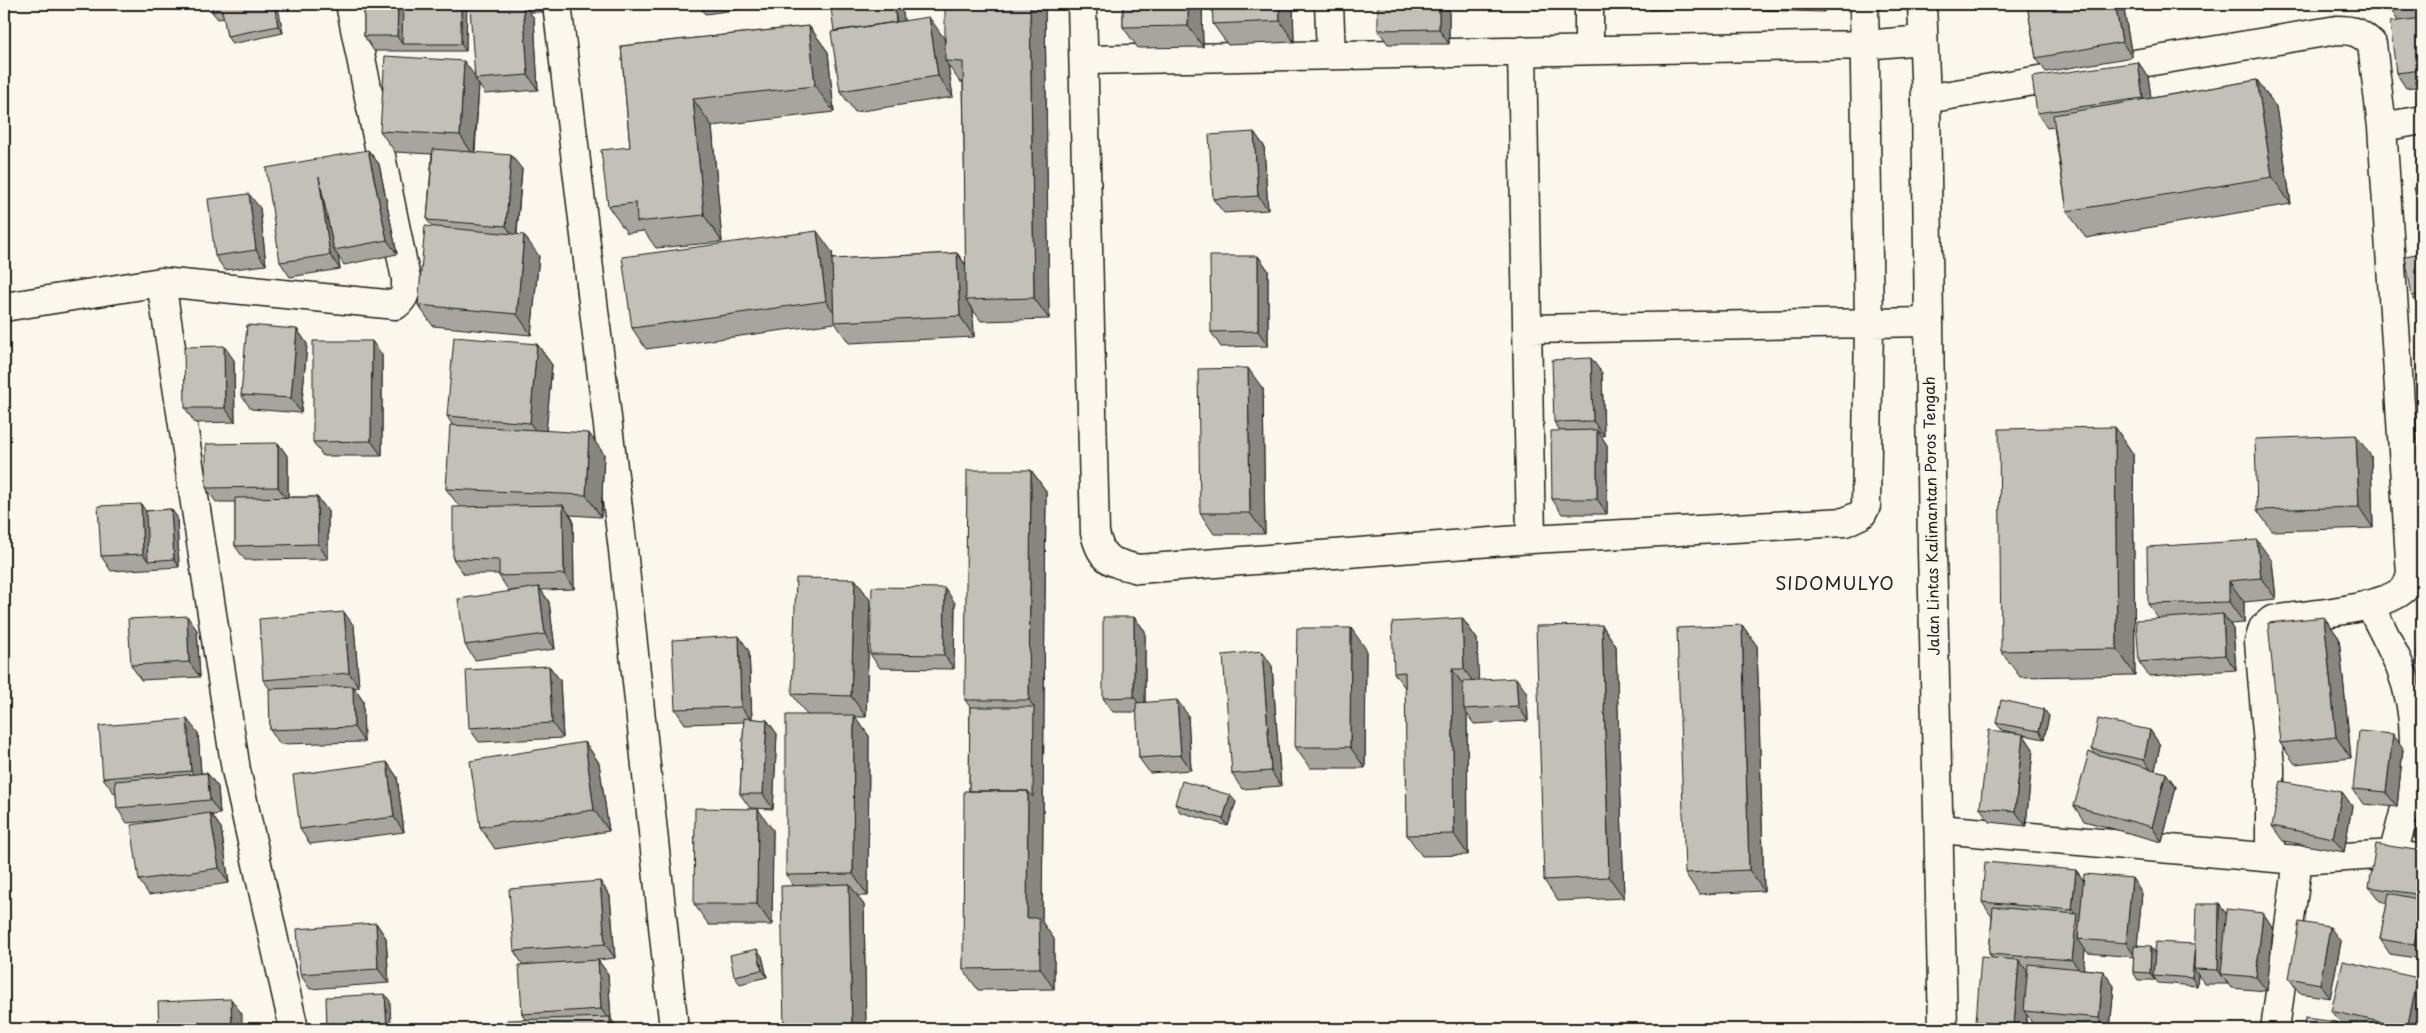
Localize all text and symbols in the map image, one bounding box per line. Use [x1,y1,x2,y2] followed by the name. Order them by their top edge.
[1917,376,1944,656] street label: Jalan Lintas Kalimantan Poros Tengah
[1775,569,1895,596] district label: SIDOMULYO

